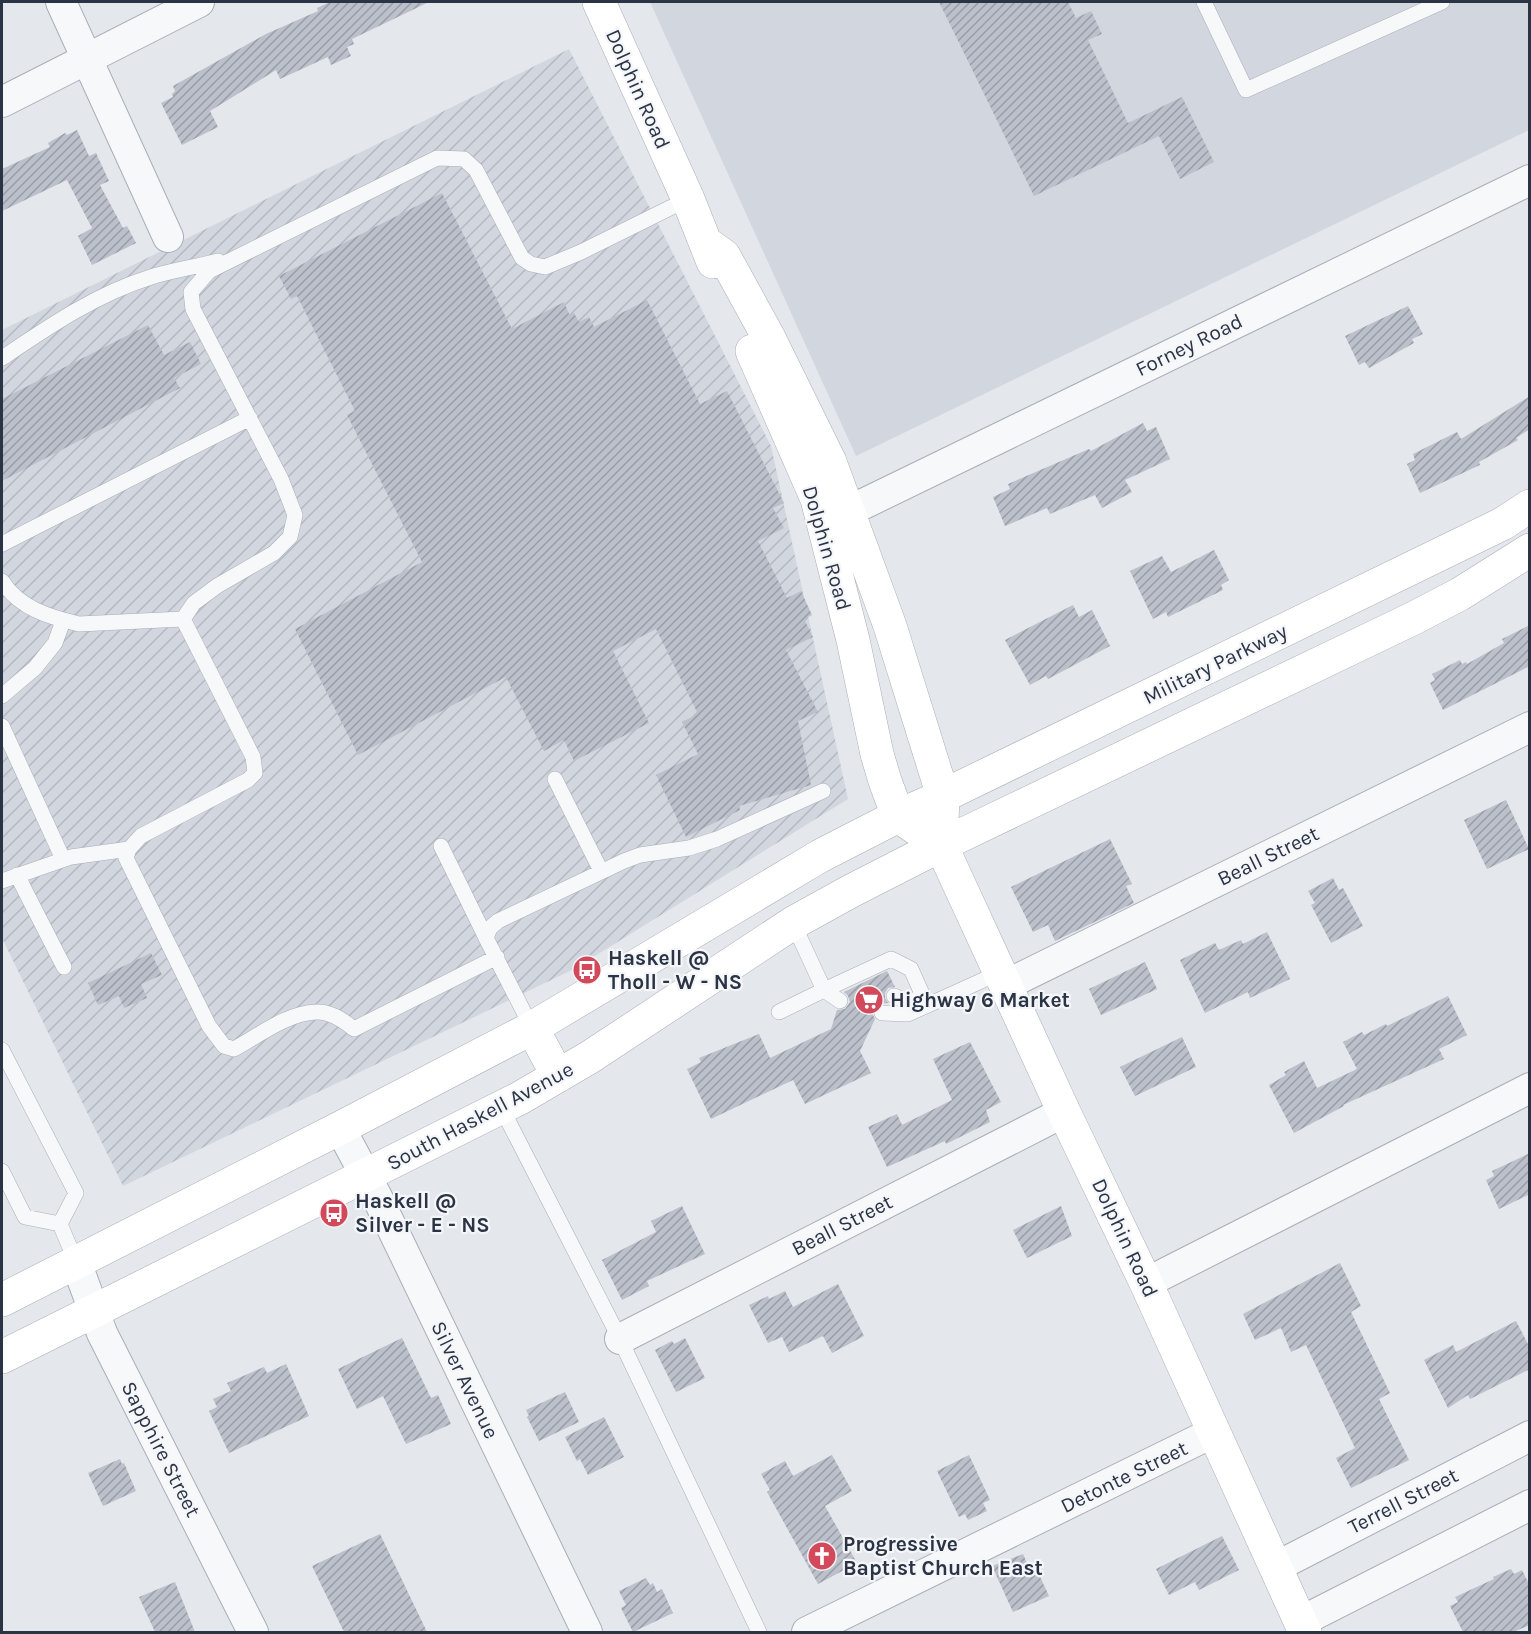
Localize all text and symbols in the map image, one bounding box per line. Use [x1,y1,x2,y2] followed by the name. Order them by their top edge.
[601,25,675,153] street label: Dolphin Road
[1132,309,1246,381] street label: Forney Road
[798,483,856,613] street label: Dolphin Road
[1139,619,1291,709] street label: Military Parkway
[1213,821,1323,891] street label: Beall Street
[608,946,742,994] place label: Haskell @ Tholl - W - NS
[571,954,603,986] bus stop icon: Haskell @ Tholl - W - NS
[853,984,885,1016] supermarket icon: Highway 6 Market
[890,988,1070,1012] place label: Highway 6 Market
[383,1057,577,1175] street label: South Haskell Avenue
[1087,1175,1163,1301] street label: Dolphin Road
[355,1189,490,1237] place label: Haskell @ Silver - E - NS
[788,1189,896,1261] street label: Beall Street
[318,1197,350,1229] bus stop icon: Haskell @ Silver - E - NS
[426,1317,504,1443] street label: Silver Avenue
[117,1377,206,1521] street label: Sapphire Street
[1057,1436,1191,1518] street label: Detonte Street
[1344,1463,1462,1539] street label: Terrell Street
[843,1532,1043,1580] place label: Progressive Baptist Church East
[806,1540,838,1572] church icon: Progressive Baptist Church East

